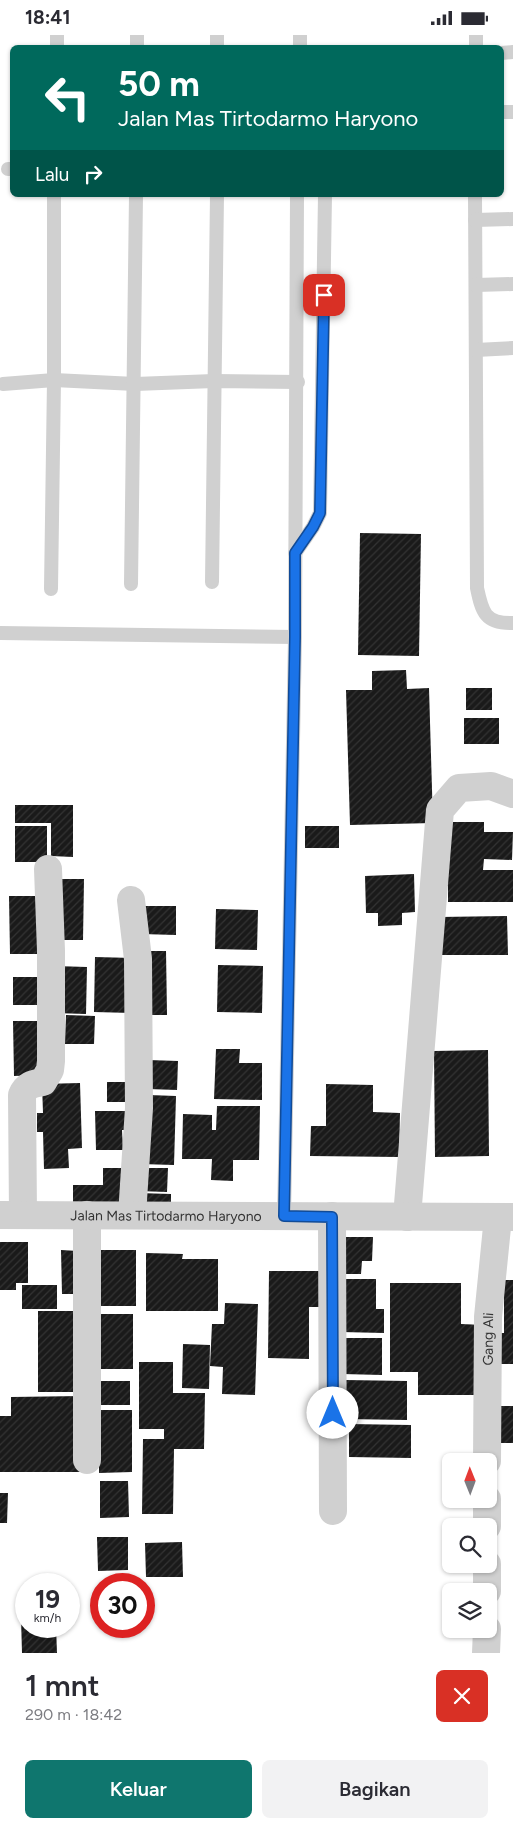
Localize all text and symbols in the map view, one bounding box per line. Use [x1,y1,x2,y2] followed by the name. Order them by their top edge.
[25,6,70,29] text: 18:41
[118,63,200,105] text: 50 m
[35,65,100,130] icon: left
[118,105,418,132] text: Jalan Mas Tirtodarmo Haryono
[79,160,107,188] icon: right
[35,163,69,186] text: Lalu
[303,274,345,316] pin
[310,281,338,309] icon: arrive
[70,1207,262,1225] street label: Jalan Mas Tirtodarmo Haryono
[479,1312,497,1366] street label: Gang Ali
[306,1386,358,1438] position arrow
[442,1453,498,1507] north arrow
[442,1453,497,1638] map controls
[442,1518,497,1573] button: search
[90,1573,155,1638] speed limit sign: 30
[442,1583,497,1638] button: layers
[35,1584,60,1614] text: 19
[34,1611,61,1625] text: km/h
[25,1667,99,1704] text: 1 mnt
[436,1670,488,1722] button: close
[25,1705,122,1724] text: 290 m · 18:42
[25,1760,252,1818] button: Keluar
[262,1760,488,1818] button: Bagikan

